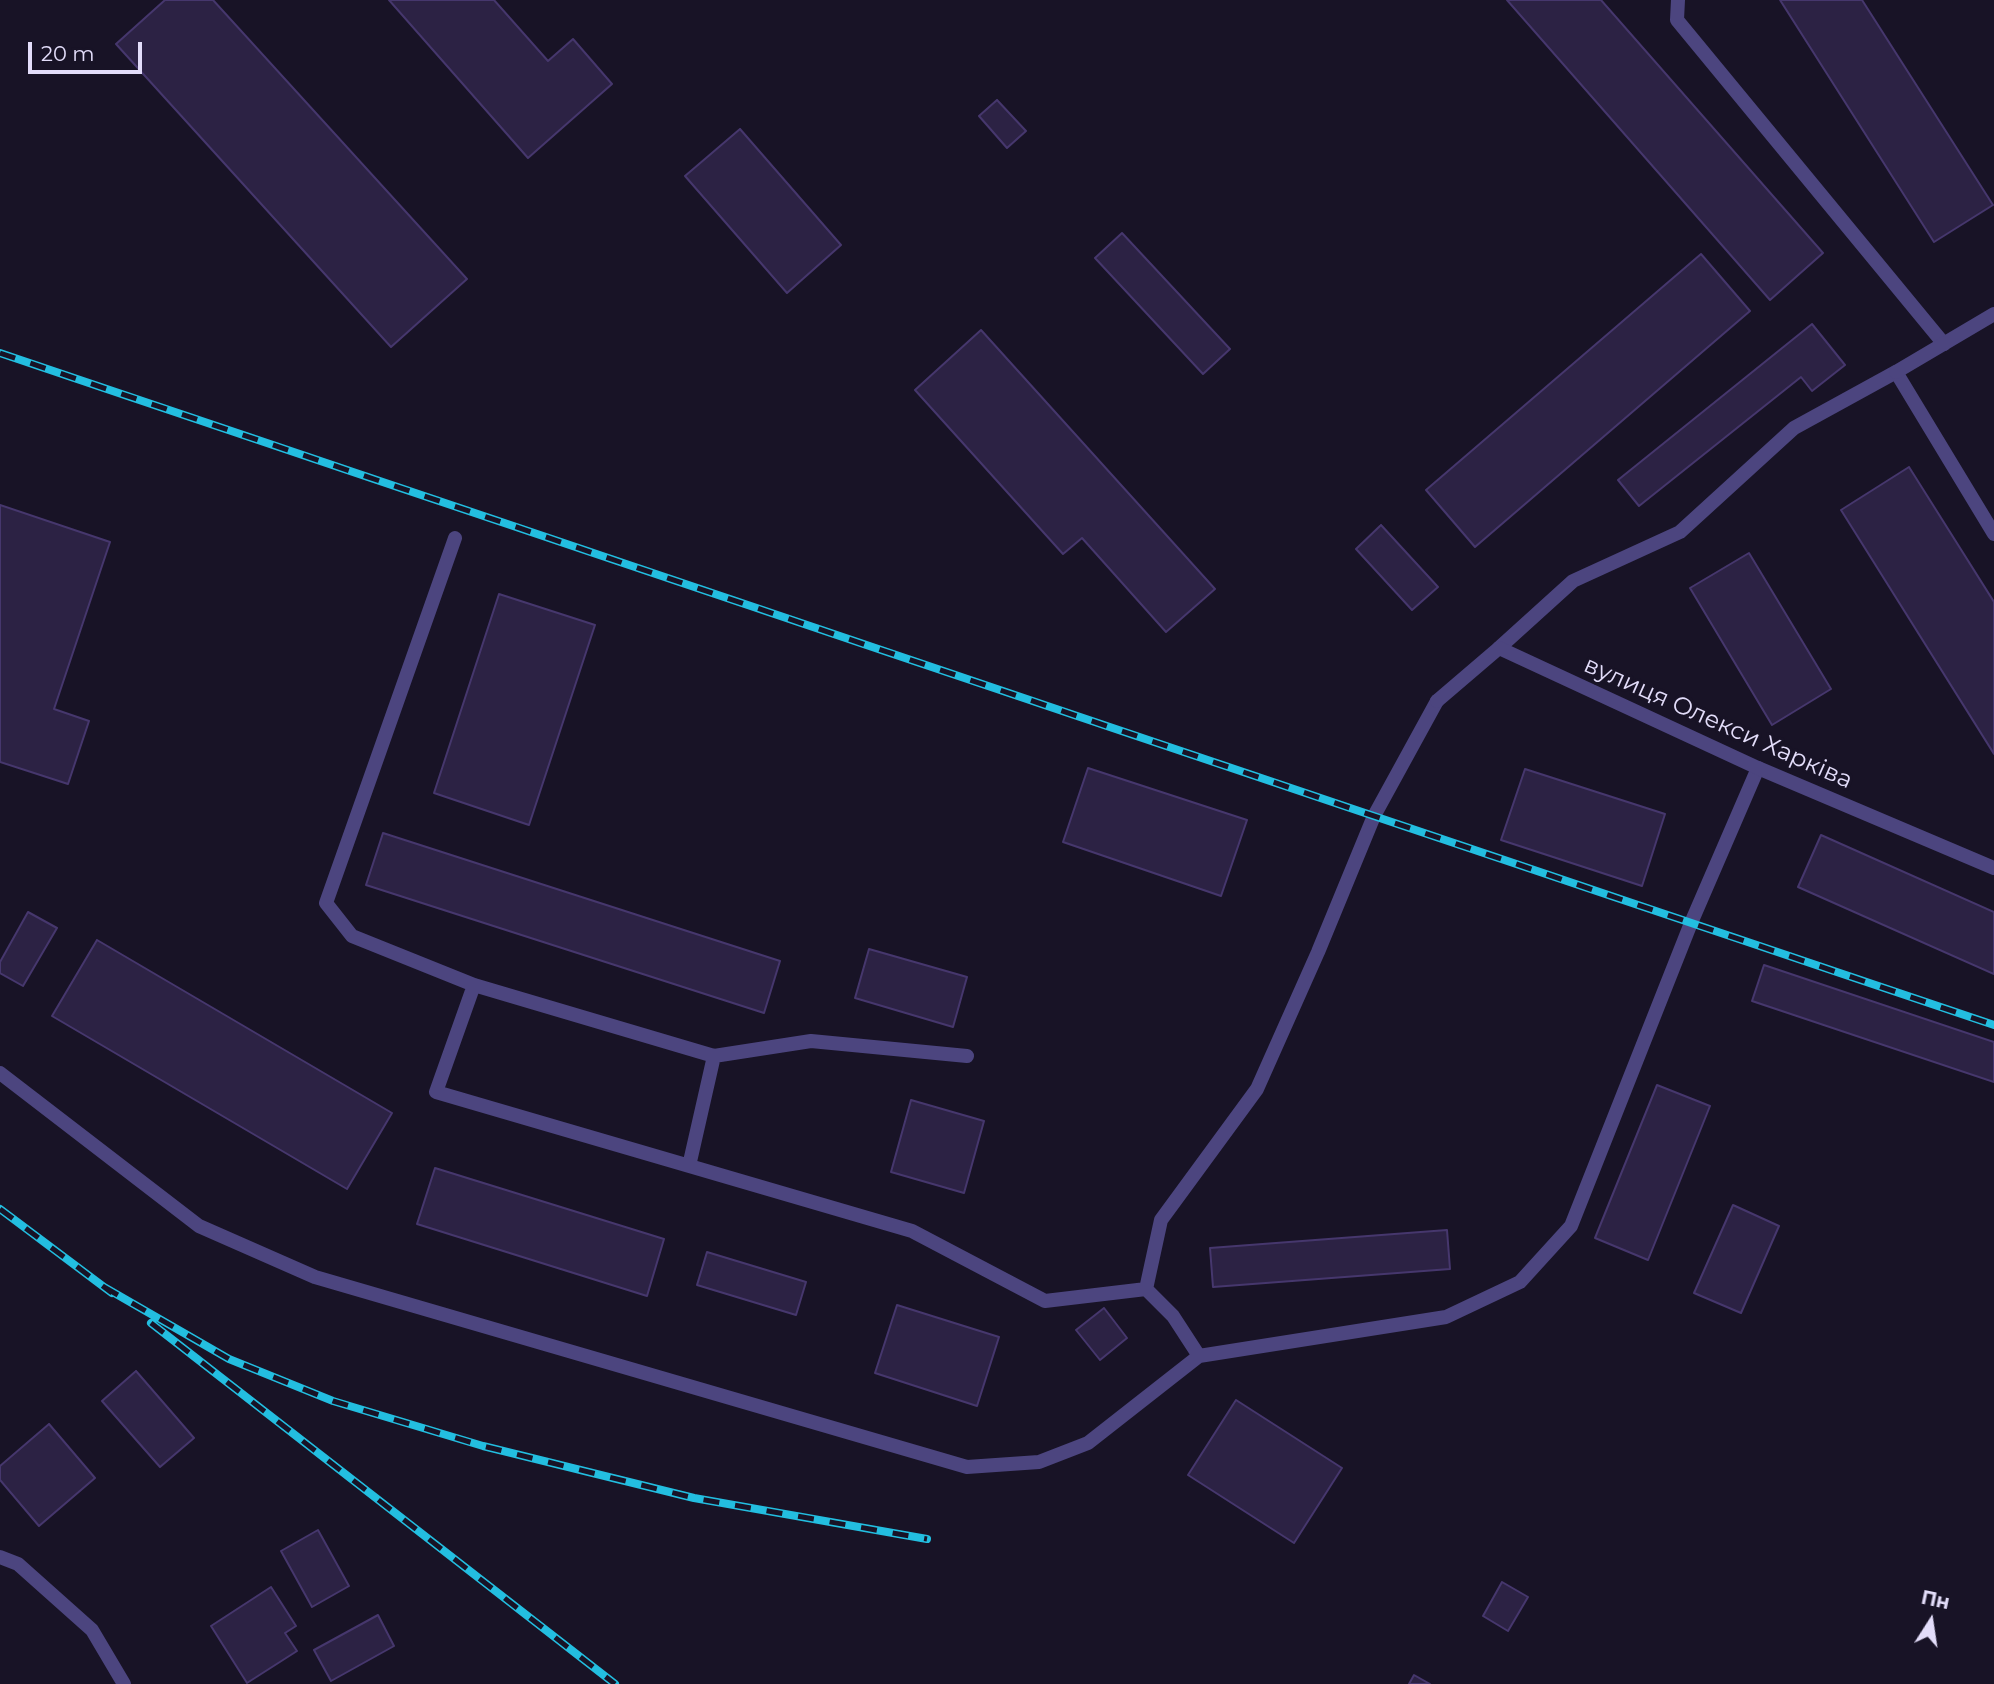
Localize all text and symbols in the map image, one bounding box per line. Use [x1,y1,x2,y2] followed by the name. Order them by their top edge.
[32,28,145,72] scale bar
[41,41,95,66] text: 20 m
[1579,651,1857,795] street label: вулиця Олекси Харківа
[1896,1586,1966,1656] north arrow
[1919,1586,1952,1614] text: Пн

